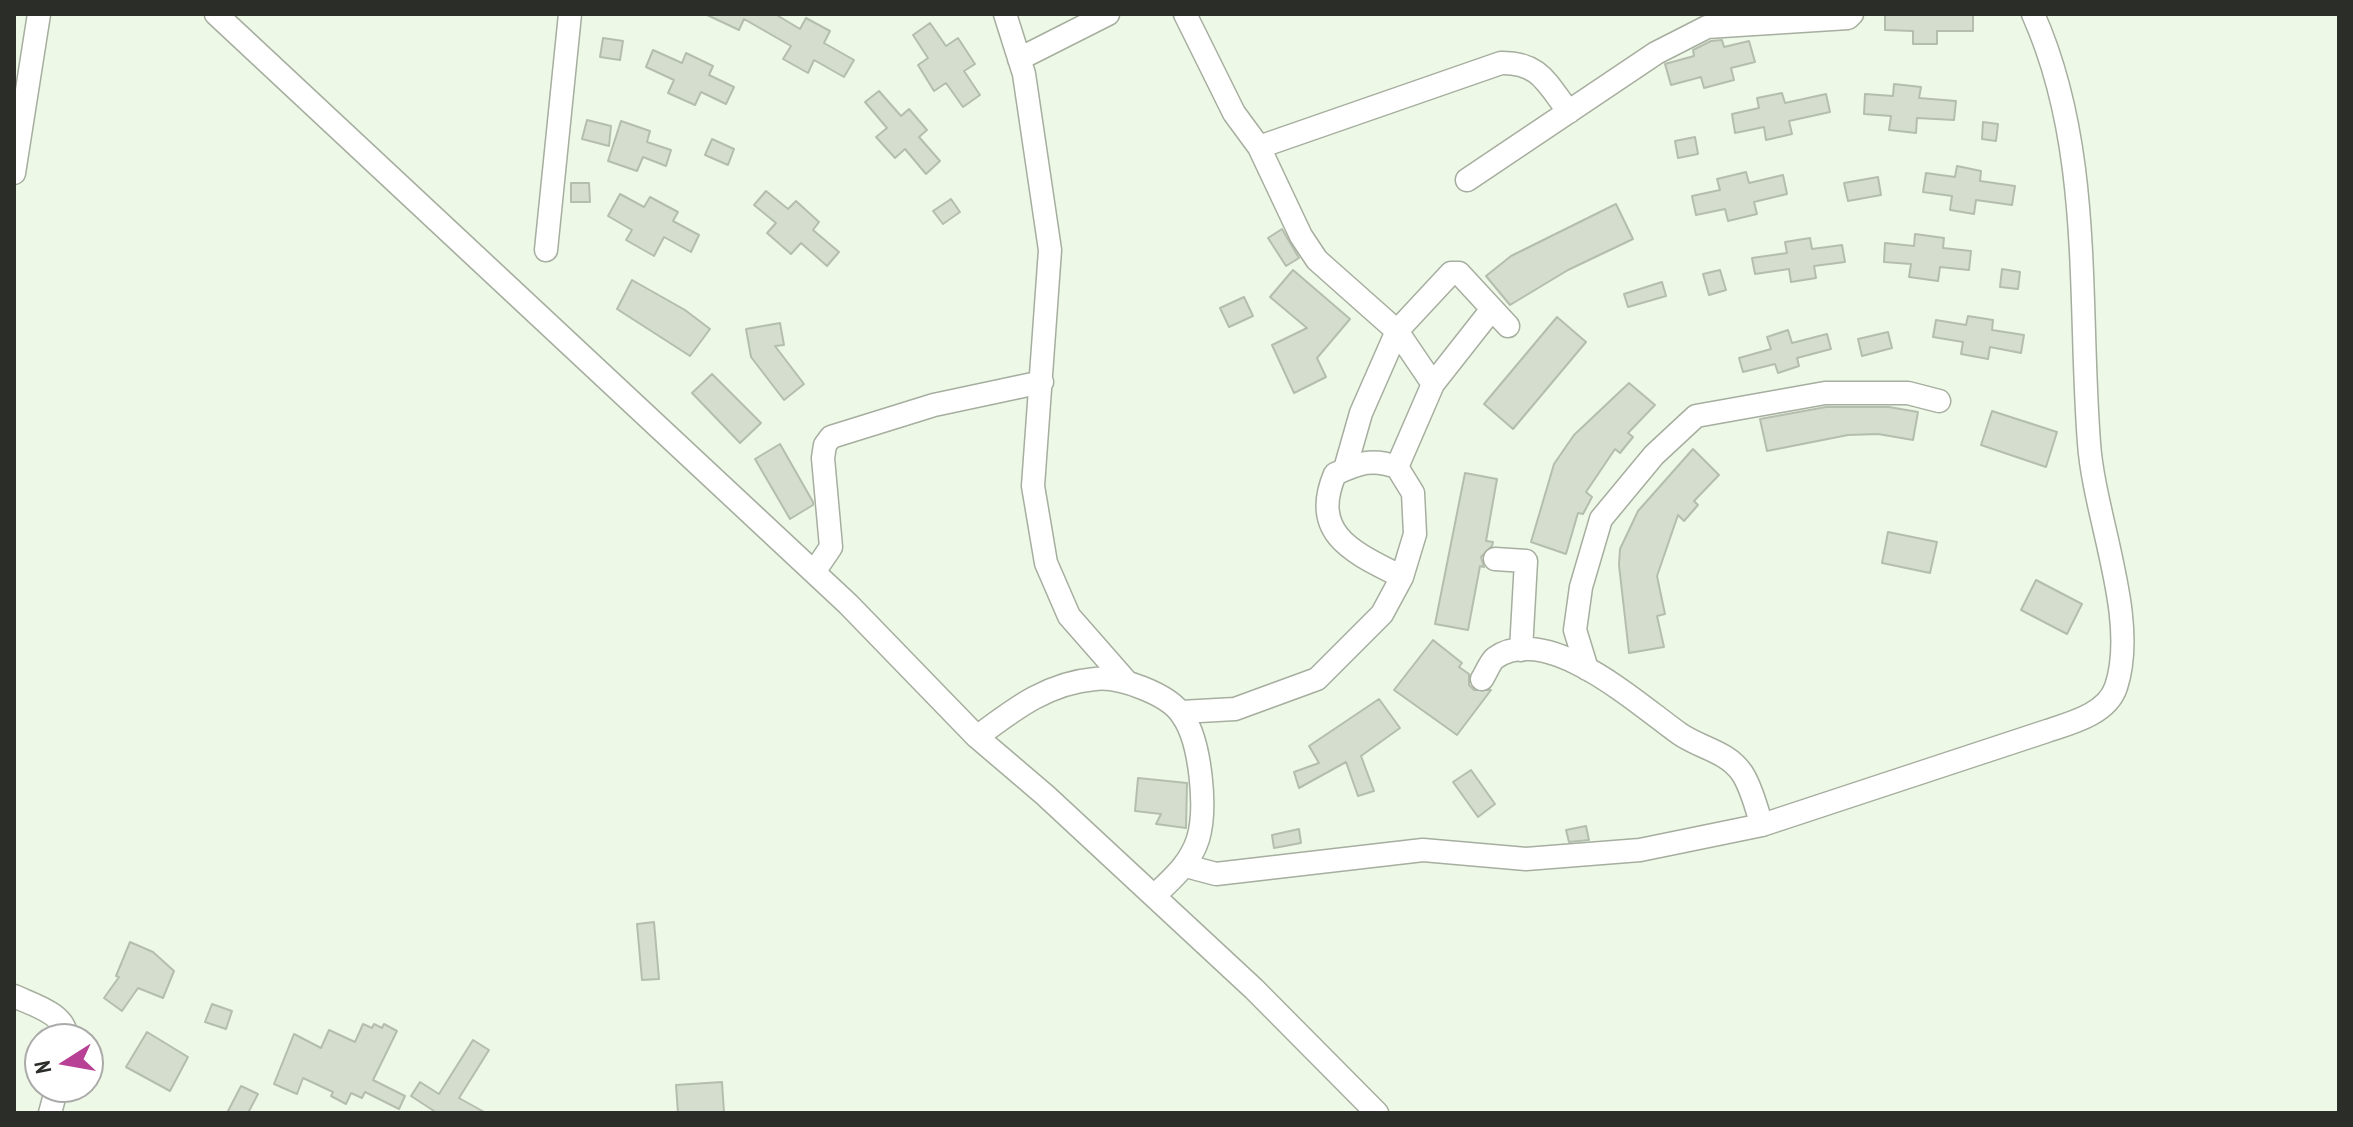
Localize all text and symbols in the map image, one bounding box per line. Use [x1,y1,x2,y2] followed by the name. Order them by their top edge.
[24,1023,104,1103] north arrow
[28,1059,57,1076] text: N

